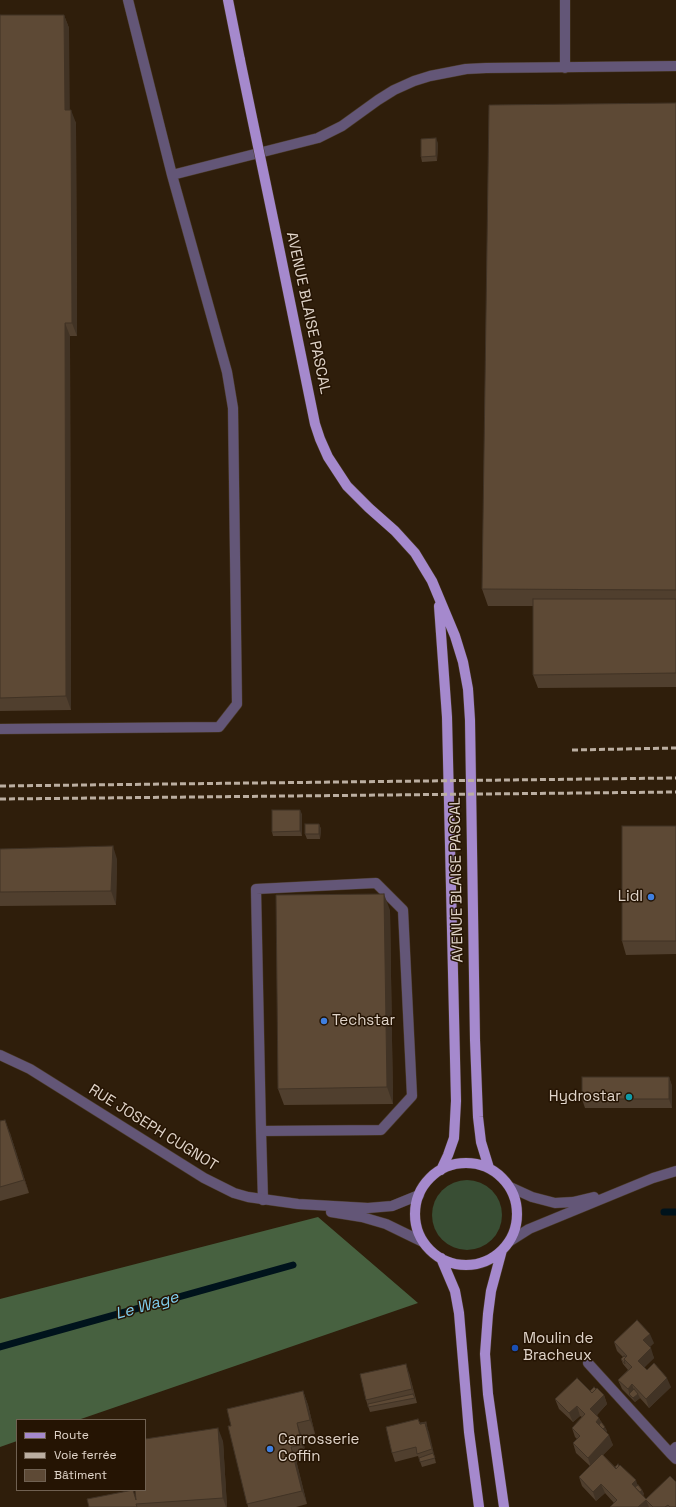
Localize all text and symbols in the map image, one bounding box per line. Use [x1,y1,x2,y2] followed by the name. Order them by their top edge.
[282,230,334,396] street label: AVENUE BLAISE PASCAL
[447,797,467,963] street label: AVENUE BLAISE PASCAL
[618,888,643,906] place label: Lidl
[646,892,656,902] marker: Lidl
[332,1012,395,1030] place label: Techstar
[319,1016,329,1026] marker: Techstar
[85,1081,221,1175] street label: RUE JOSEPH CUGNOT
[549,1088,621,1106] place label: Hydrostar
[624,1092,634,1102] marker: Hydrostar
[113,1288,181,1324] water label: Le Wage
[523,1330,593,1365] place label: Moulin de Bracheux
[510,1343,520,1353] marker: Moulin de Bracheux
[16,1419,146,1491] legend
[54,1427,89,1443] text: Route
[278,1431,359,1466] place label: Carrosserie Coffin
[265,1444,275,1454] marker: Carrosserie Coffin
[54,1447,117,1463] text: Voie ferrée
[54,1467,107,1483] text: Bâtiment

